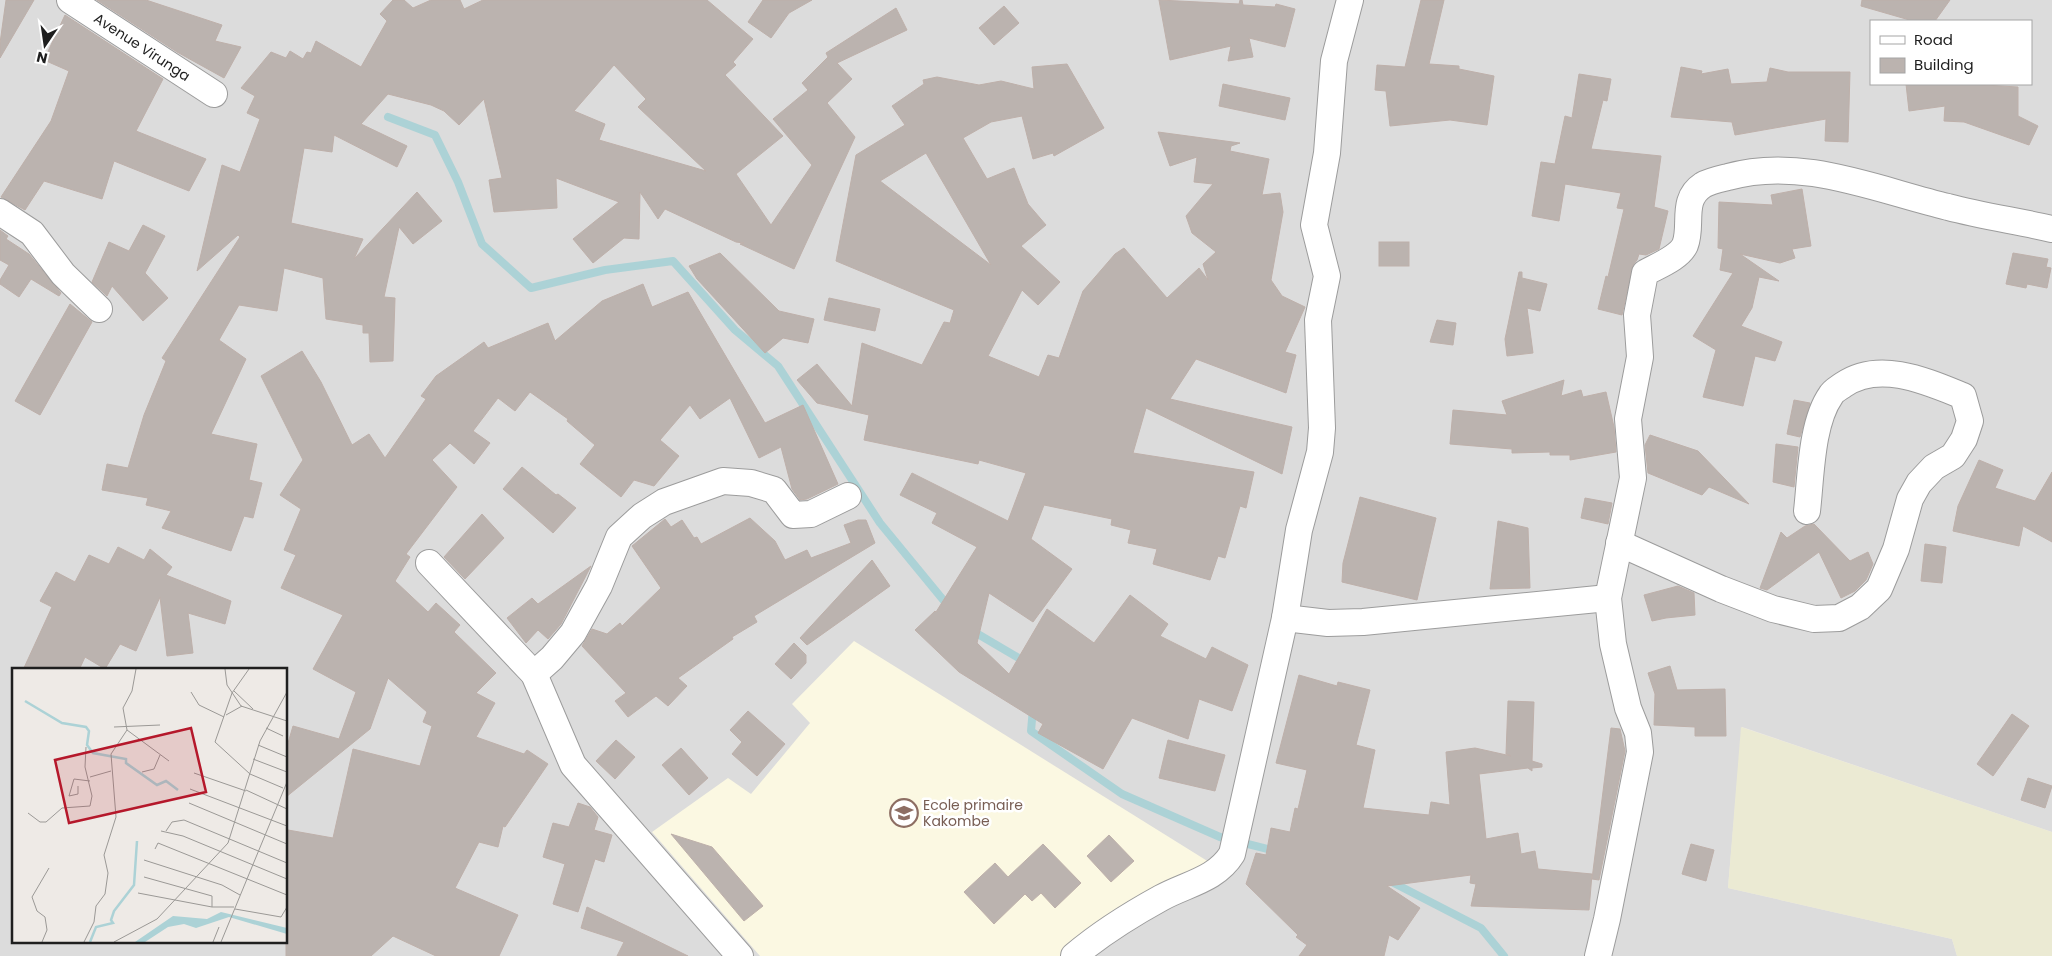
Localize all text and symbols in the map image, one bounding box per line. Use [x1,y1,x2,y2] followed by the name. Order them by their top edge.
[90,8,194,86] street label: Avenue Virunga
[20,20,70,70] north arrow
[1870,20,2032,85] legend
[1914,29,1953,50] text: Road
[35,47,49,69] text: N
[1914,54,1974,75] text: Building
[12,668,288,944] inset map
[923,795,1023,831] place label: Ecole primaire Kakombe
[889,798,919,828] school or university icon: Ecole primaire Kakombe

